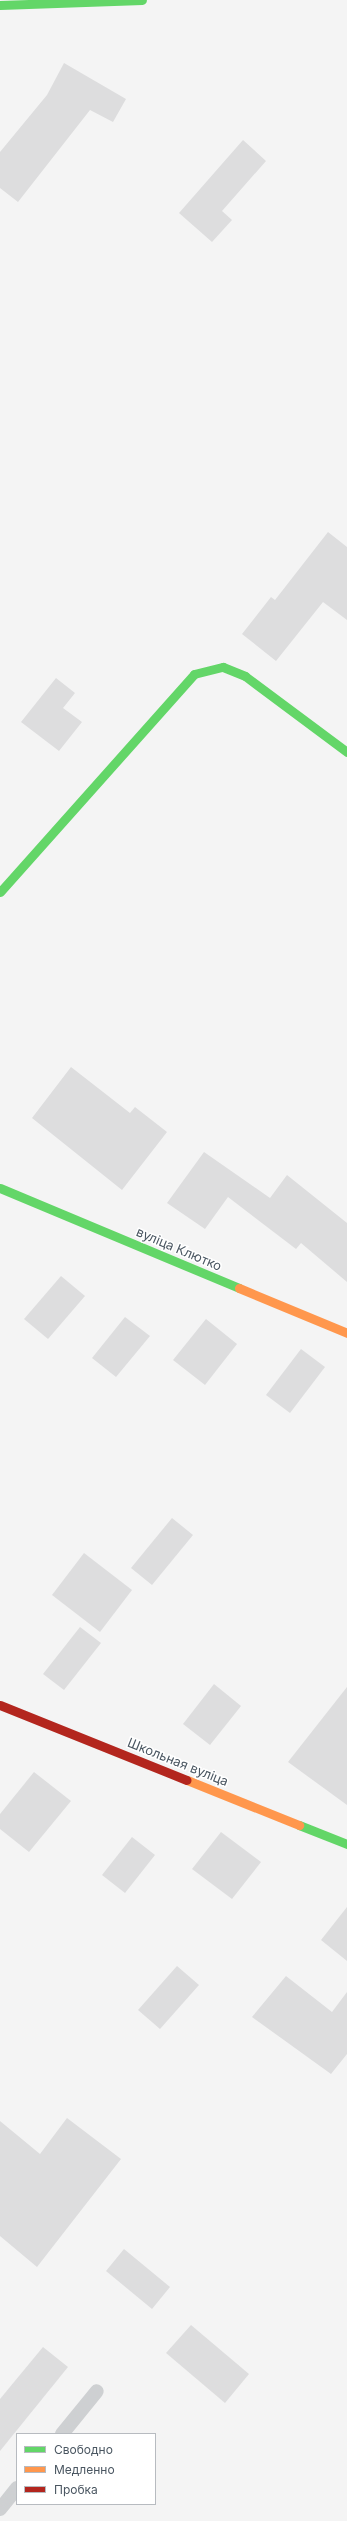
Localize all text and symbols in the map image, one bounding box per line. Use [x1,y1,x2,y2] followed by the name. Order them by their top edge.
[134,1224,224,1274] street label: вуліца Клютко
[125,1735,231,1789] street label: Школьная вуліца
[16,2433,156,2505] legend
[54,2442,113,2457] text: Свободно
[54,2462,115,2477] text: Медленно
[54,2482,98,2497] text: Пробка

